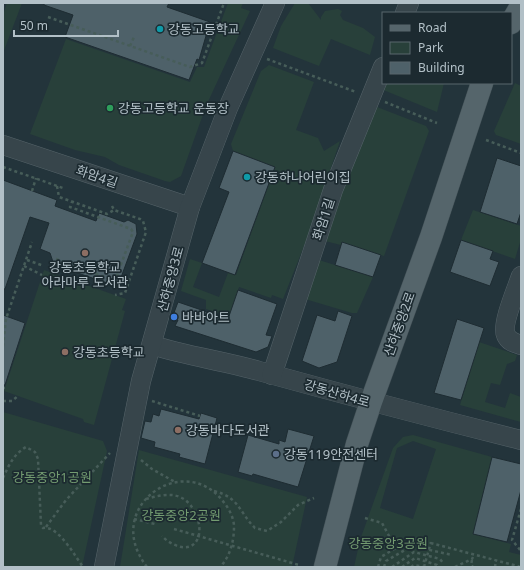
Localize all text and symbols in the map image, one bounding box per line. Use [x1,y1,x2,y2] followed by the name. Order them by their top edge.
[14,12,118,38] scale bar
[382,12,512,84] legend
[20,17,48,34] text: 50 m
[418,19,447,36] text: Road
[168,20,240,38] place label: 강동고등학교
[155,24,165,34] marker: 강동고등학교
[418,39,444,56] text: Park
[418,59,465,76] text: Building
[118,99,229,117] place label: 강동고등학교 운동장
[105,103,115,113] marker: 강동고등학교 운동장
[74,160,120,192] street label: 화암4길
[255,168,351,186] place label: 강동하나어린이집
[242,172,252,182] marker: 강동하나어린이집
[308,196,338,242] street label: 화암1길
[153,244,187,314] street label: 산하중앙3로
[80,248,90,258] marker: 강동초등학교 아라마루 도서관
[41,258,129,291] place label: 강동초등학교 아라마루 도서관
[379,289,419,359] street label: 산하중앙2로
[182,308,230,326] place label: 바바아트
[169,312,179,322] marker: 바바아트
[73,343,145,361] place label: 강동초등학교
[60,347,70,357] marker: 강동초등학교
[302,375,372,411] street label: 강동산하4로
[186,421,270,439] place label: 강동바다도서관
[173,425,183,435] marker: 강동바다도서관
[284,445,378,463] place label: 강동119안전센터
[271,449,281,459] marker: 강동119안전센터
[12,468,92,486] park label: 강동중앙1공원
[141,506,221,524] park label: 강동중앙2공원
[348,534,428,552] park label: 강동중앙3공원

